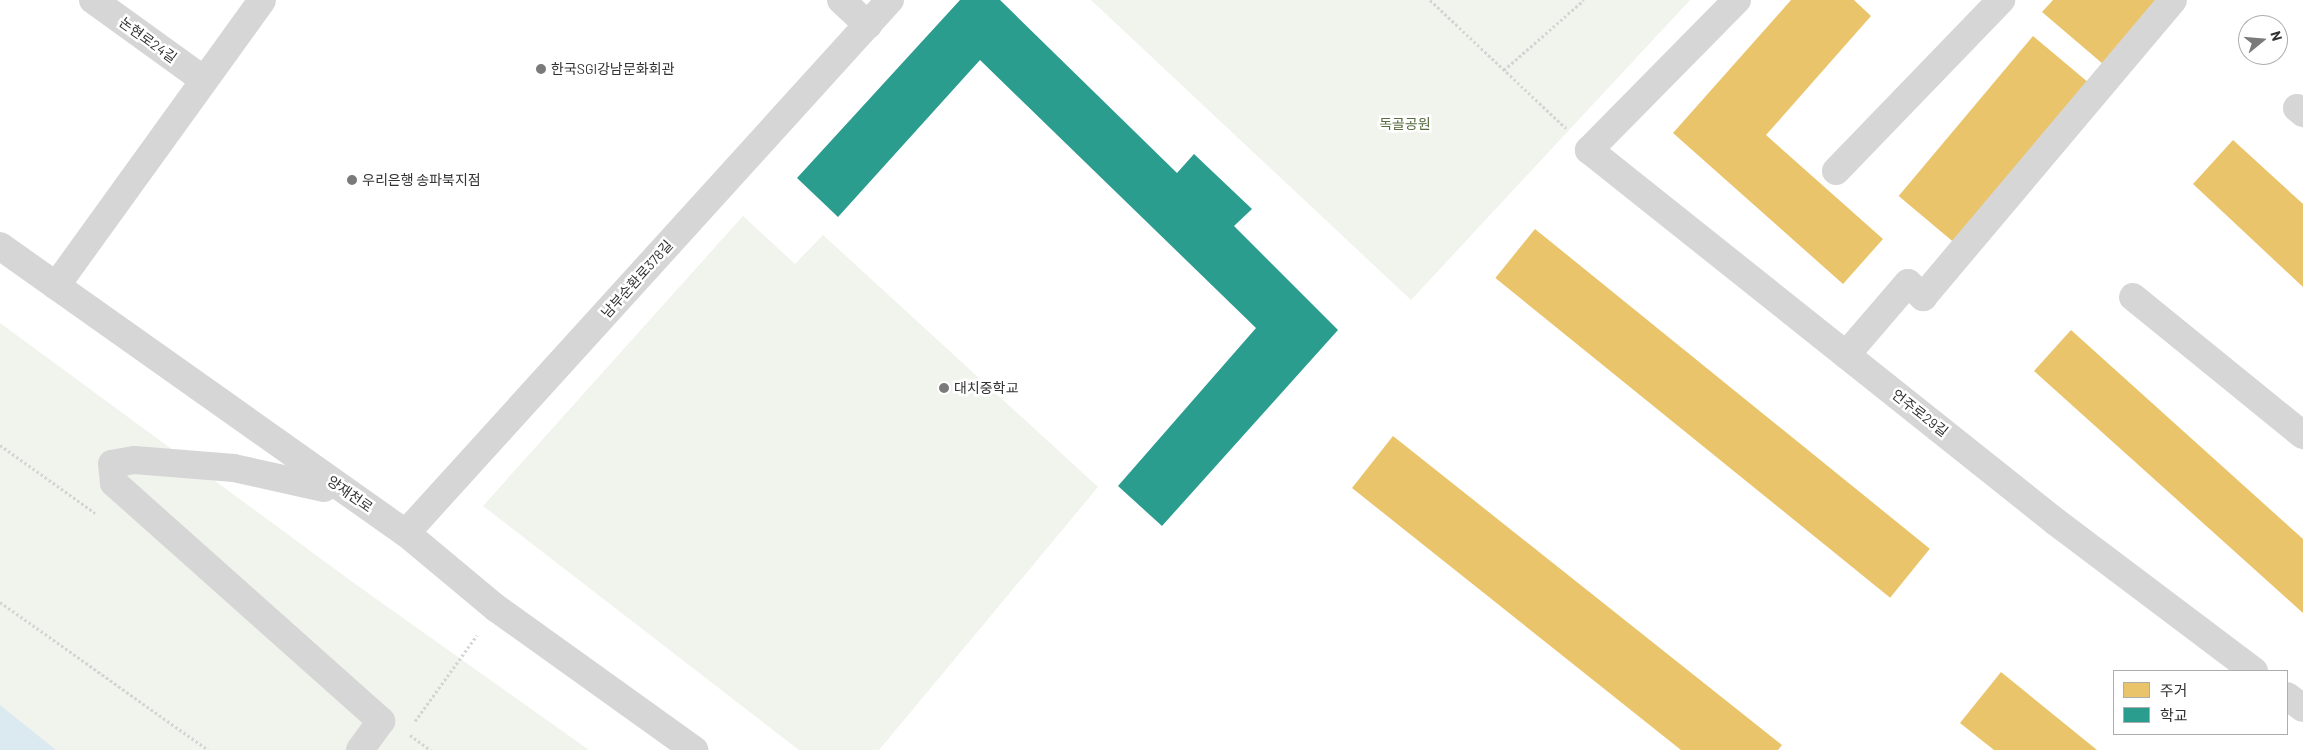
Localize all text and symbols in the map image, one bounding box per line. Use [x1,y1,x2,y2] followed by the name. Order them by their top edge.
[116,14,180,66] street label: 논현로24길
[2238,15,2288,65] north arrow
[2267,29,2286,43] text: N
[551,61,674,77] place label: 한국SGI강남문화회관
[535,63,547,75] marker: 한국SGI강남문화회관
[1379,116,1431,132] park label: 독골공원
[362,172,481,188] place label: 우리은행 송파북지점
[346,174,358,186] marker: 우리은행 송파북지점
[598,237,676,321] street label: 남부순환로378길
[954,380,1018,396] place label: 대치중학교
[938,382,950,394] marker: 대치중학교
[1889,386,1951,440] street label: 언주로29길
[324,472,376,516] street label: 양재천로
[2113,670,2288,735] legend
[2160,681,2188,699] text: 주거
[2160,706,2188,724] text: 학교

